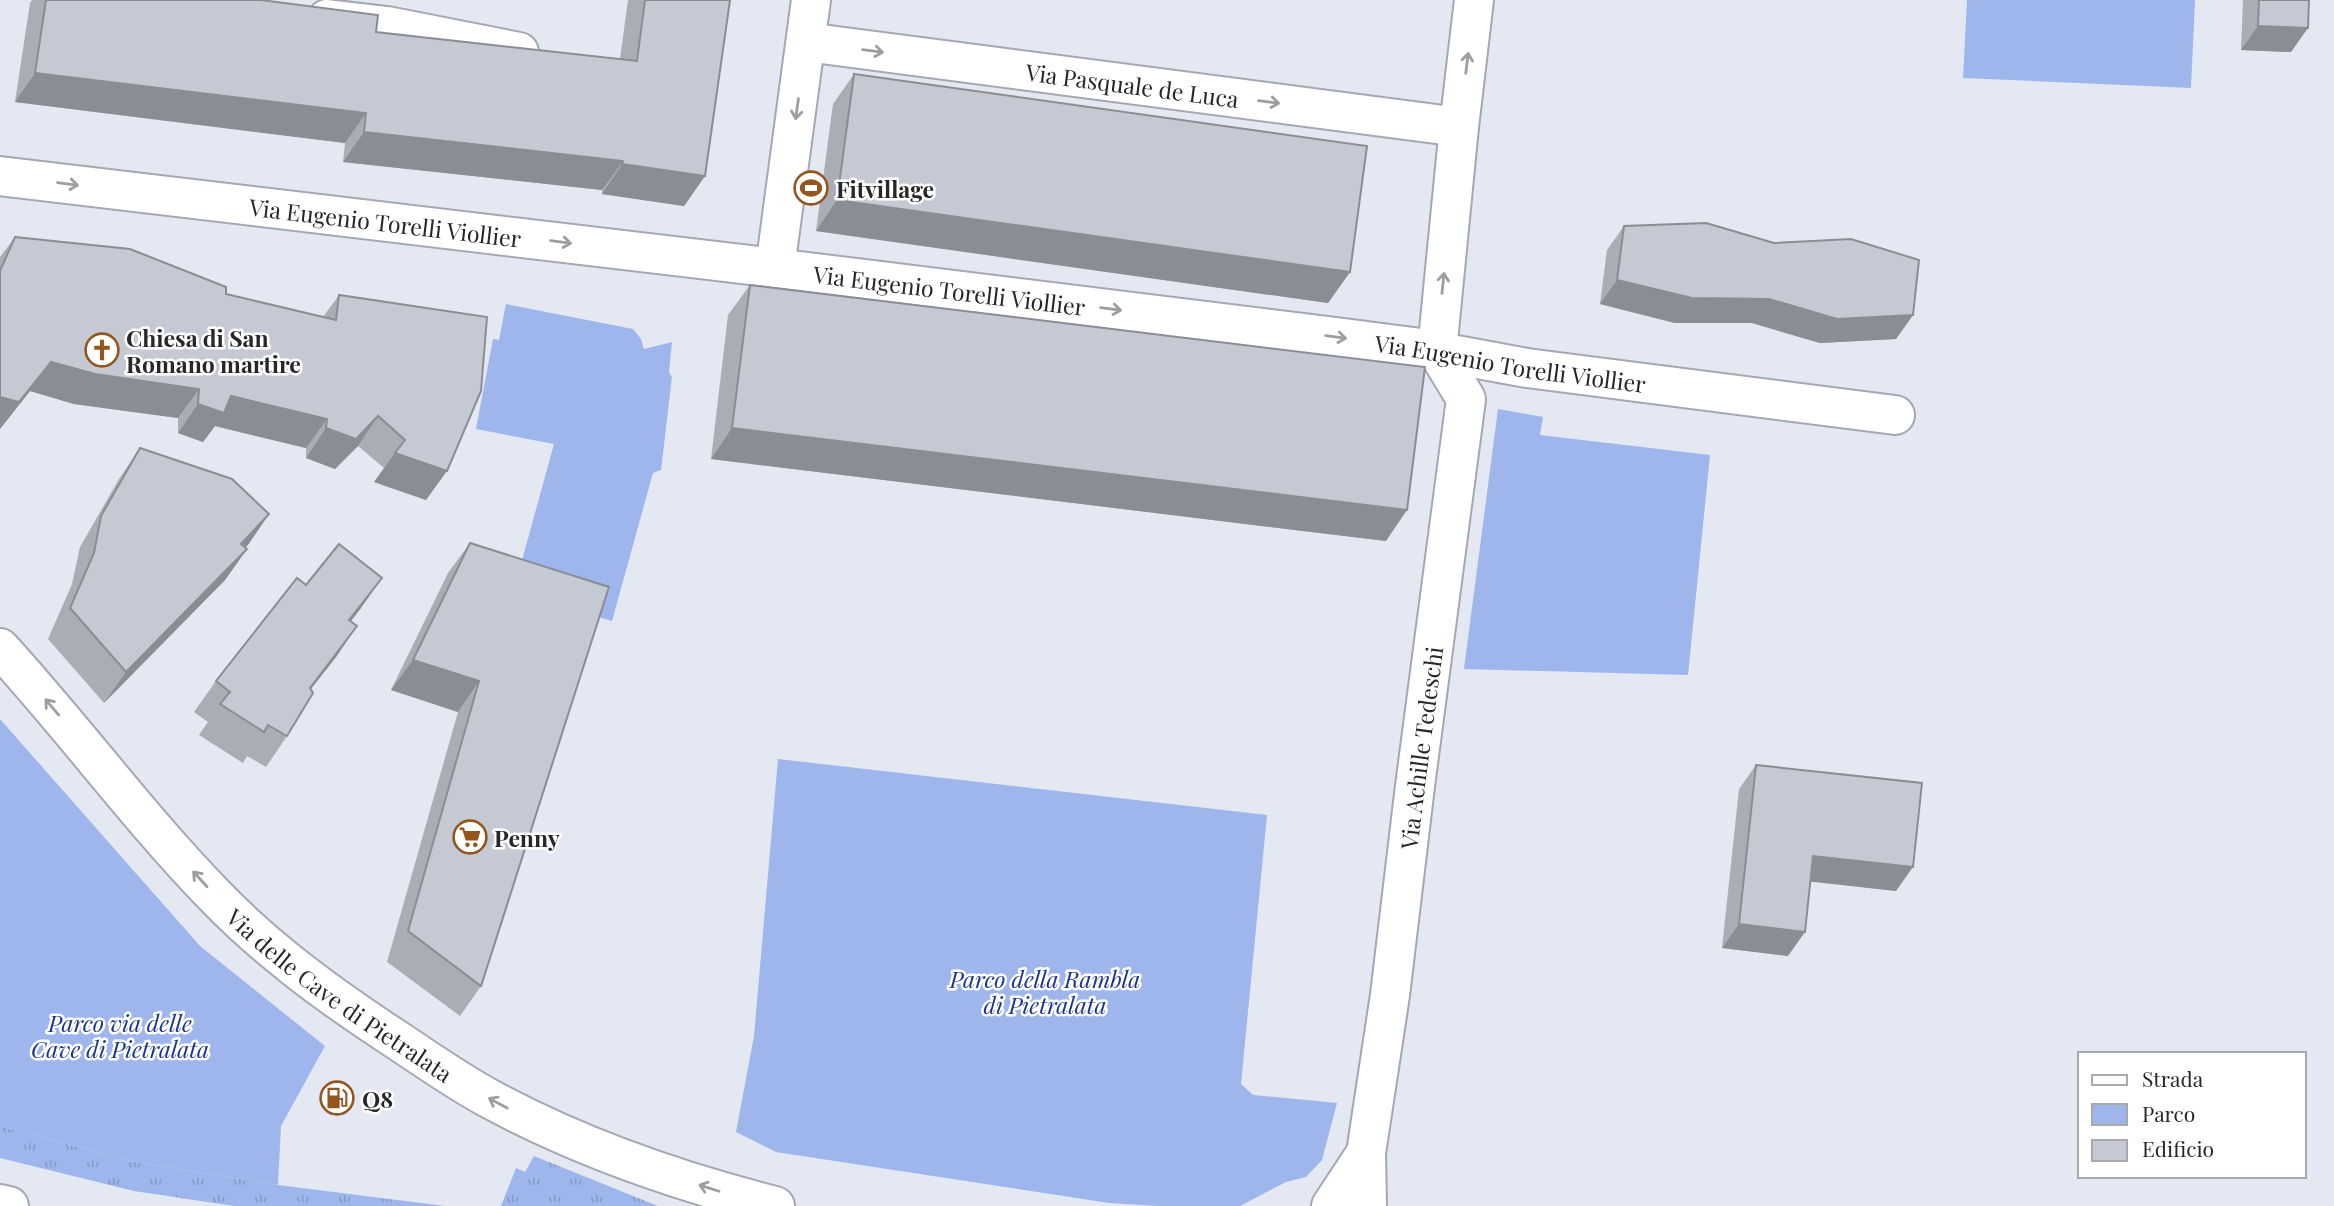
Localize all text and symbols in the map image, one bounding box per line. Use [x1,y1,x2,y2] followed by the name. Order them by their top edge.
[861,45,884,58] one-way arrow
[1460,52,1473,75] one-way arrow
[1023,55,1241,114] street label: Via Pasquale de Luca
[1257,95,1280,108] one-way arrow
[790,97,803,120] one-way arrow
[792,169,830,207] sports icon: Fitvillage
[836,173,934,204] place label: Fitvillage
[56,178,79,191] one-way arrow
[247,190,523,253] street label: Via Eugenio Torelli Viollier
[550,236,572,249] one-way arrow
[811,257,1087,322] street label: Via Eugenio Torelli Viollier
[1437,272,1450,295] one-way arrow
[1099,303,1121,316] one-way arrow
[126,322,301,379] place label: Chiesa di San Romano martire
[1372,327,1648,399] street label: Via Eugenio Torelli Viollier
[83,331,121,369] church icon: Chiesa di San Romano martire
[1325,331,1347,344] one-way arrow
[1392,644,1449,852] street label: Via Achille Tedeschi
[44,698,60,716] one-way arrow
[451,818,489,856] supermarket icon: Penny
[494,822,560,853] place label: Penny
[191,871,208,888] one-way arrow
[220,900,459,1089] street label: Via delle Cave di Pietralata
[949,963,1140,1020] park label: Parco della Rambla di Pietralata
[31,1007,209,1064] park label: Parco via delle Cave di Pietralata
[2078,1052,2306,1178] legend
[2142,1064,2204,1092] text: Strada
[318,1079,356,1117] fuel station icon: Q8
[362,1083,393,1114] place label: Q8
[488,1096,509,1109] one-way arrow
[2142,1099,2195,1127] text: Parco
[2142,1134,2214,1162] text: Edificio
[698,1180,720,1193] one-way arrow

